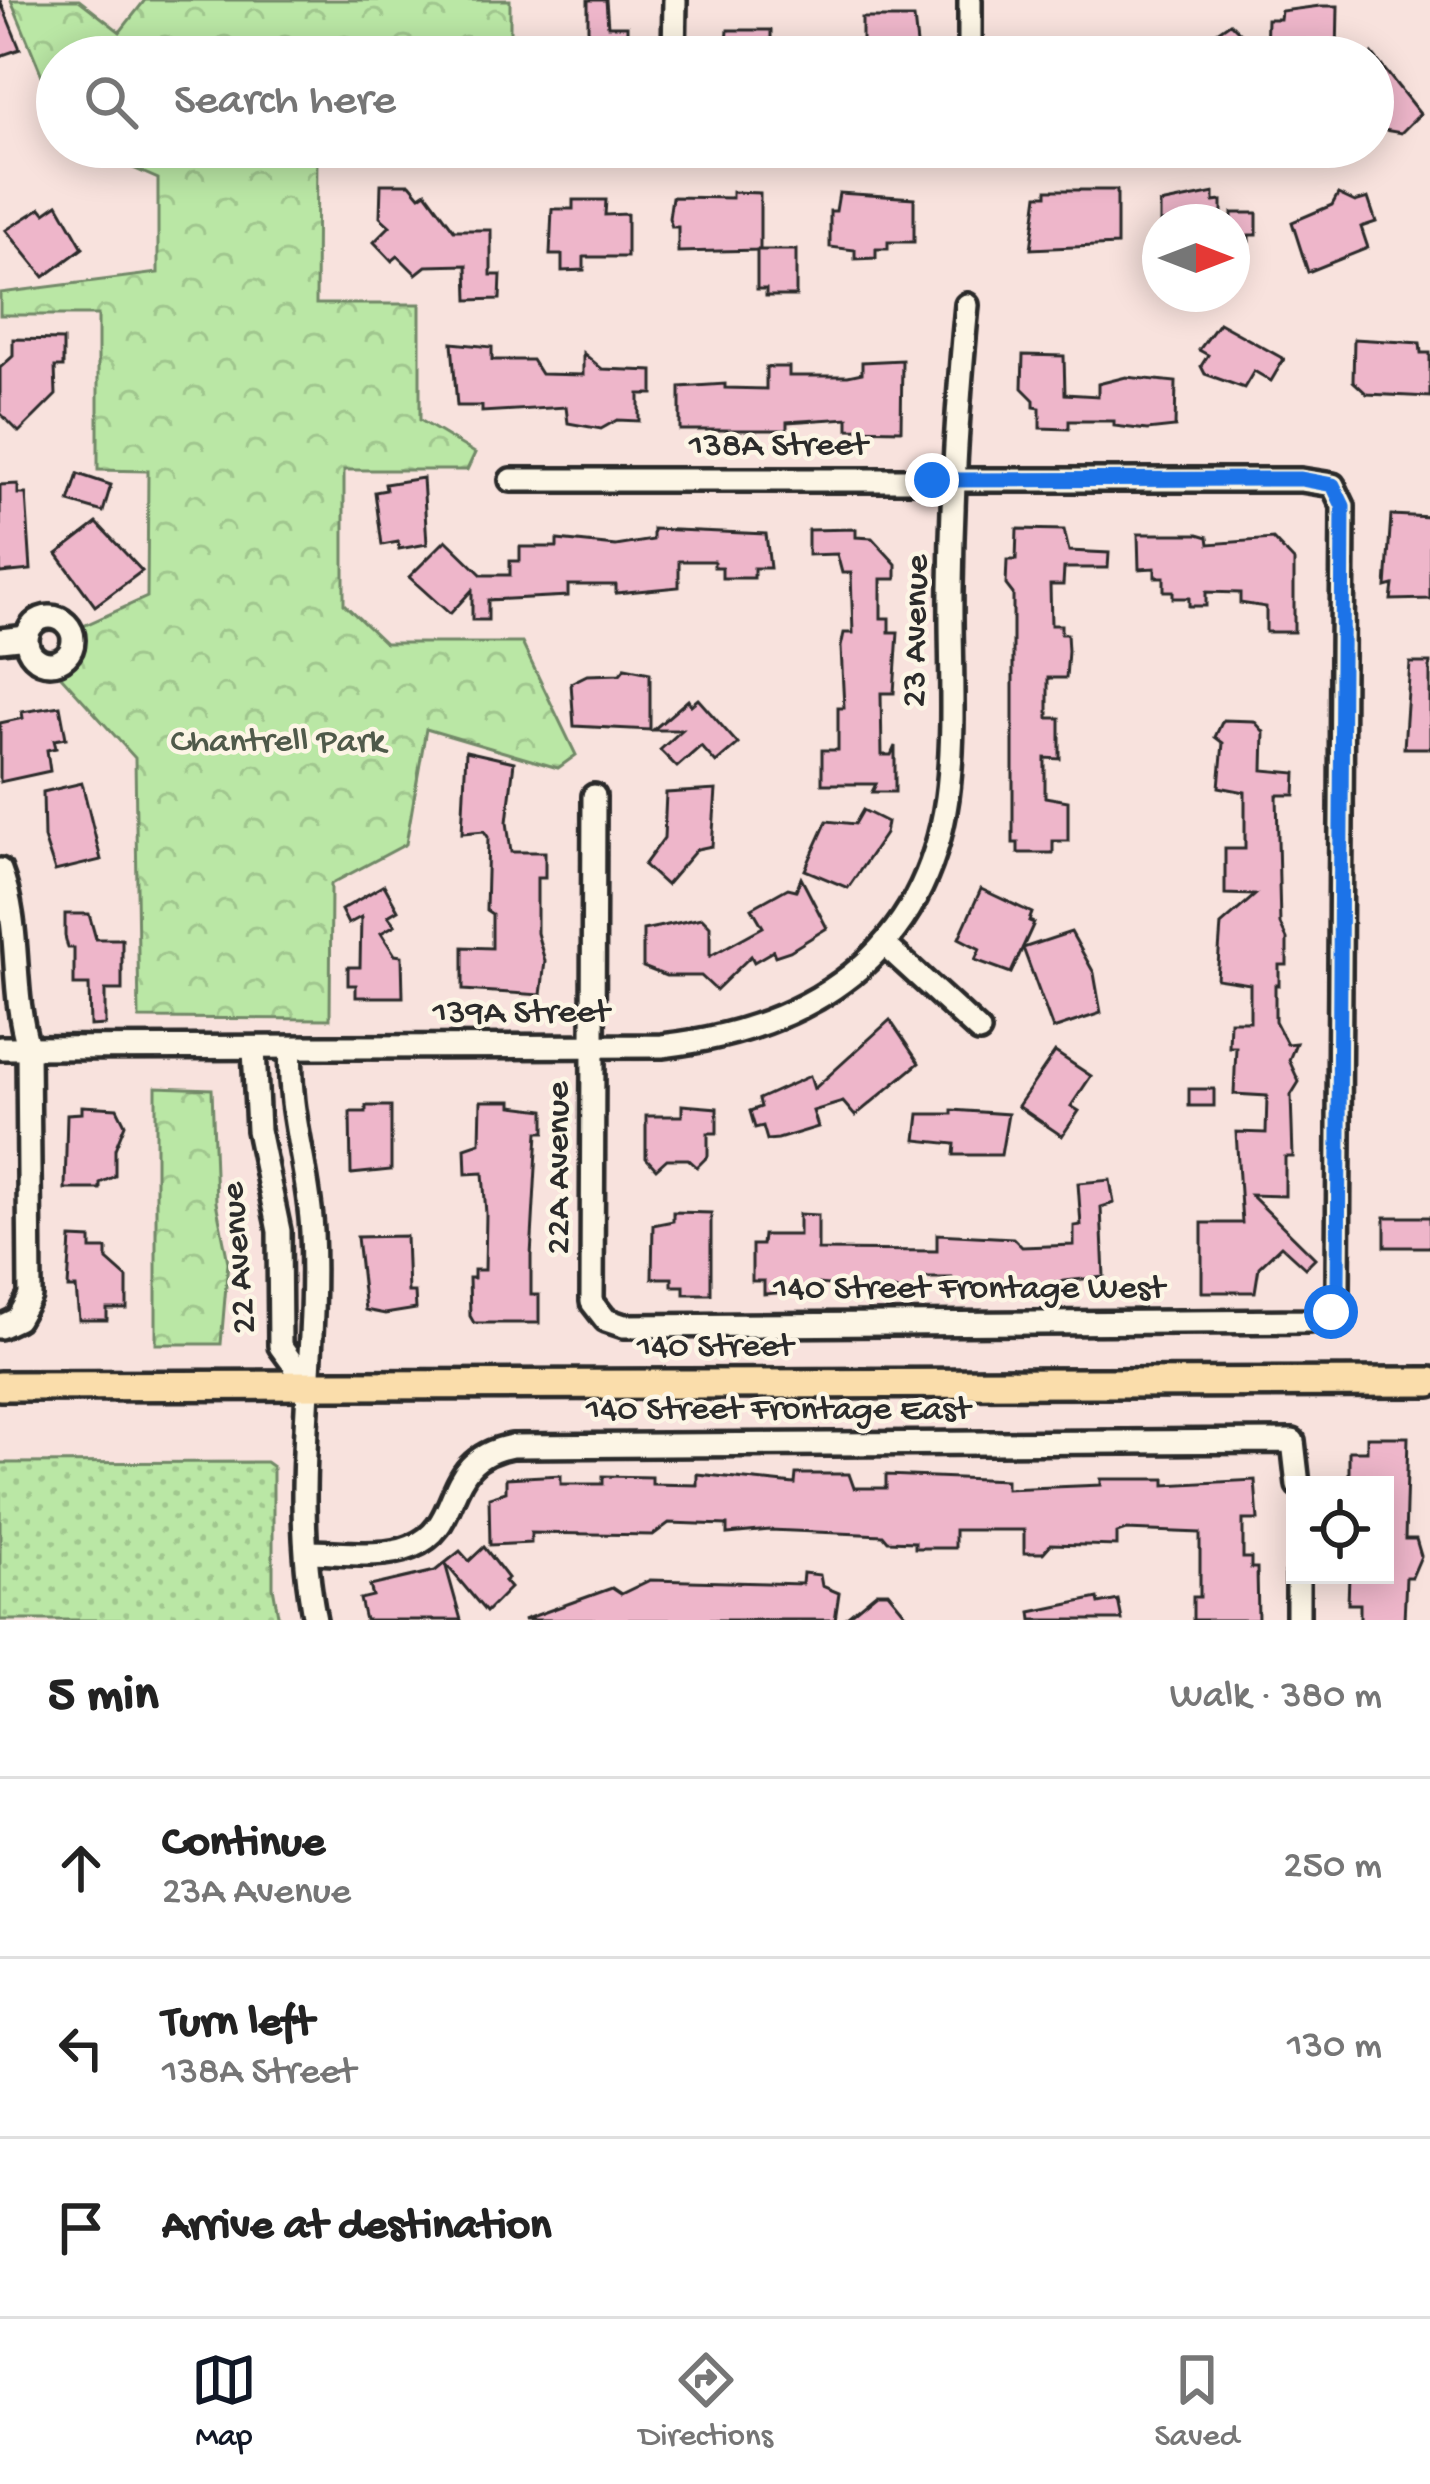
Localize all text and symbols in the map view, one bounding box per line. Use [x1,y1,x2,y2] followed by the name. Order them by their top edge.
[36,36,1394,168] search box
[78,69,144,135] icon: search
[174,76,396,129] text: Search here
[1142,204,1250,312] north arrow
[688,426,871,469] street label: 138A Street
[905,453,959,507] route end
[895,554,941,708] street label: 23 Avenue
[171,722,388,765] park label: Chantrell Park
[431,993,613,1036] street label: 139A Street
[539,1081,582,1255] street label: 22A Avenue
[213,1180,269,1336] street label: 22 Avenue
[772,1269,1168,1312] street label: 140 Street Frontage West
[1304,1285,1358,1339] route start
[636,1327,797,1370] street label: 140 Street
[585,1390,974,1433] street label: 140 Street Frontage East
[1286,1476,1394,1584] map controls
[1286,1476,1394,1584] button: locate
[48,1668,158,1728] text: 5 min
[1170,1675,1382,1721] text: Walk · 380 m
[162,1818,325,1871] text: Continue
[48,1835,114,1901] icon: ahead
[1283,1845,1382,1891] text: 250 m
[162,1871,351,1917] text: 23A Avenue
[162,1998,314,2051] text: Turn left
[48,2015,114,2081] icon: left
[1287,2025,1382,2071] text: 130 m
[162,2051,356,2097] text: 138A Street
[48,2195,114,2261] icon: arrive
[162,2201,551,2254] text: Arrive at destination
[191,2347,257,2457] tab: Map
[639,2347,773,2457] tab: Directions
[1155,2347,1239,2457] tab: Saved

